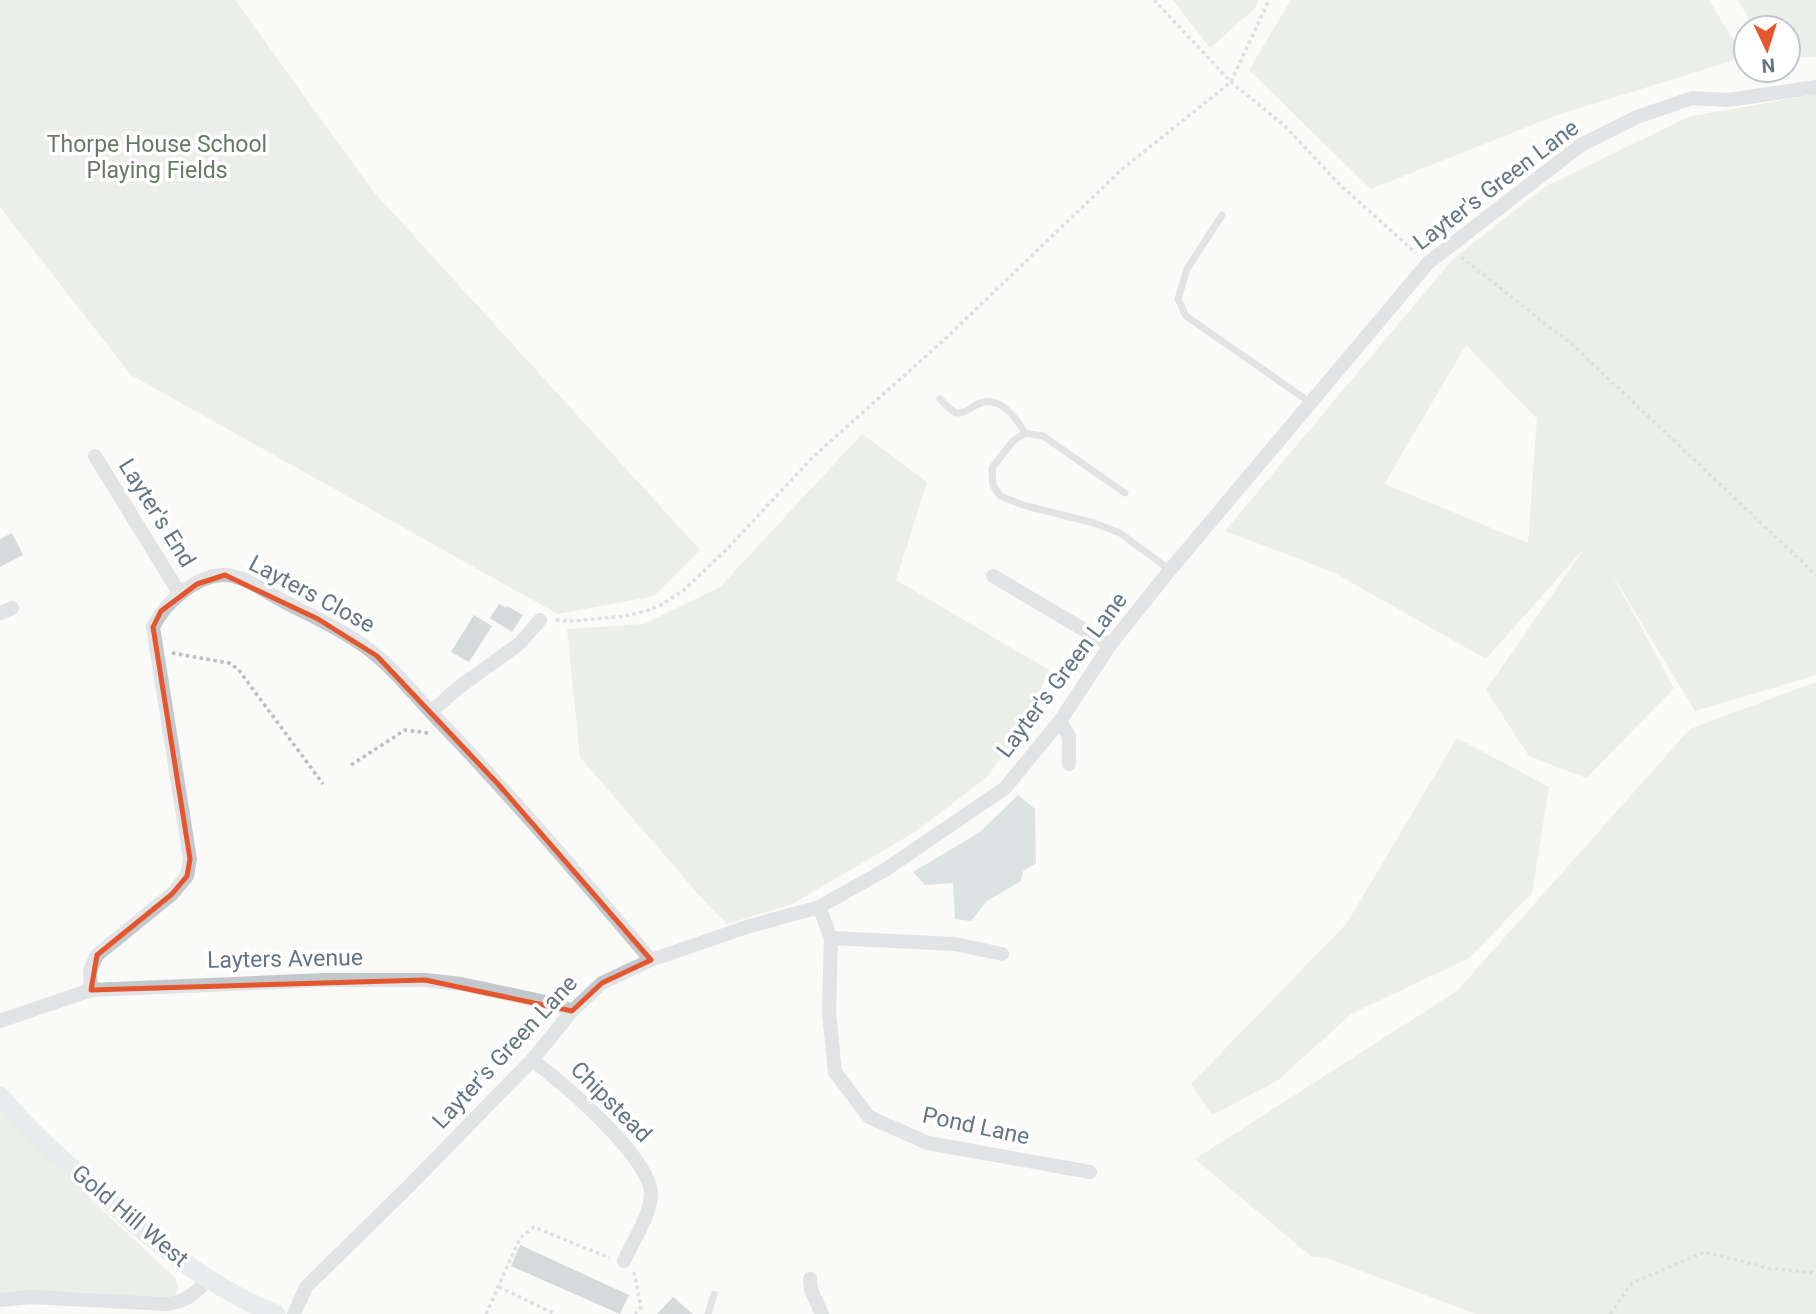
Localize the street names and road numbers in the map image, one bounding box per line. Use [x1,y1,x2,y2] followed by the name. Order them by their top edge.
[1408,114,1584,256] street label: Layter's Green Lane
[113,454,201,572] street label: Layter's End
[245,550,379,638] street label: Layters Close
[991,587,1133,763] street label: Layter's Green Lane
[207,944,363,974] street label: Layters Avenue
[427,970,583,1134] street label: Layter's Green Lane
[565,1056,657,1148] street label: Chipstead
[920,1101,1032,1151] street label: Pond Lane
[66,1160,194,1272] street label: Gold Hill West

